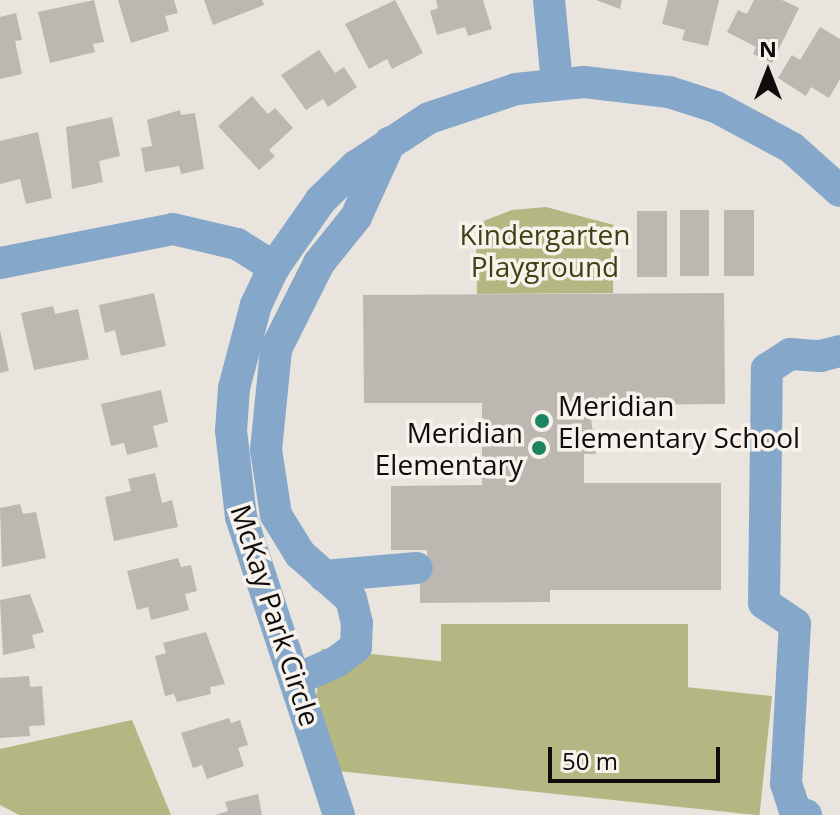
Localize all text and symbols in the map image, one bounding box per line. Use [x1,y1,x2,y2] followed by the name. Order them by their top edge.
[728,32,808,112] north arrow
[759,33,777,63] text: N
[460,217,630,283] park label: Kindergarten Playground
[558,388,800,454] place label: Meridian Elementary School
[533,412,551,430] marker: Meridian Elementary School
[375,415,523,481] place label: Meridian Elementary
[530,439,548,457] marker: Meridian Elementary
[224,500,328,730] street label: McKay Park Circle
[552,731,724,781] scale bar
[562,744,618,777] text: 50 m

